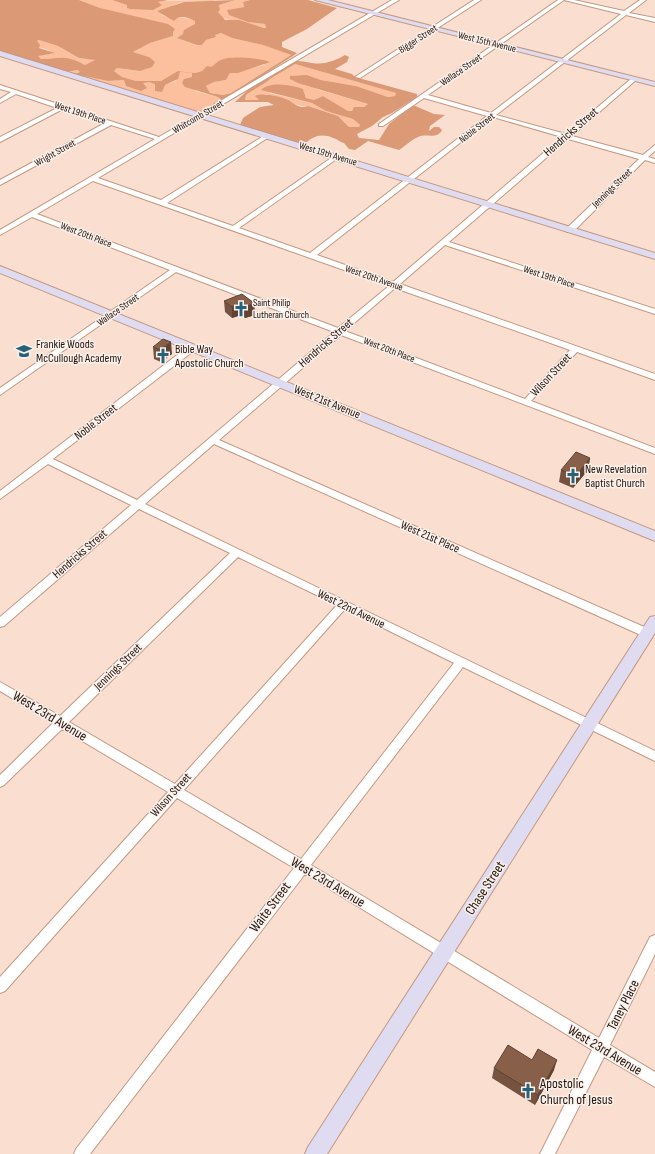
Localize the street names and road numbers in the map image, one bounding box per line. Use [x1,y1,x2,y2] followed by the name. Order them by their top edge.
[396,22,440,56] street label: Bigger Street
[457,29,517,55] street label: West 15th Avenue
[438,51,484,89] street label: Wallace Street
[170,98,226,136] street label: Whitcomb Street
[53,99,107,127] street label: West 19th Place
[541,104,602,160] street label: Hendricks Street
[457,110,497,146] street label: Noble Street
[32,137,78,169] street label: Wright Street
[298,139,358,169] street label: West 19th Avenue
[589,166,635,211] street label: Jennings Street
[59,220,113,250] street label: West 20th Place
[343,262,405,294] street label: West 20th Avenue
[522,263,576,291] street label: West 19th Place
[95,291,141,329] street label: Wallace Street
[296,315,357,371] street label: Hendricks Street
[362,335,416,365] street label: West 20th Place
[527,350,575,400] street label: Wilson Street
[291,382,363,422] street label: West 21st Avenue
[72,400,121,443] street label: Noble Street
[398,517,462,557] street label: West 21st Place
[50,526,111,582] street label: Hendricks Street
[315,586,388,632] street label: West 22nd Avenue
[90,640,145,694] street label: Jennings Street
[10,687,90,745] street label: West 23rd Avenue
[147,770,195,820] street label: Wilson Street
[288,853,368,911] street label: West 23rd Avenue
[461,858,509,918] street label: Chase Street
[246,879,294,935] street label: Waite Street
[603,977,643,1033] street label: Taney Place
[565,1021,645,1079] street label: West 23rd Avenue

